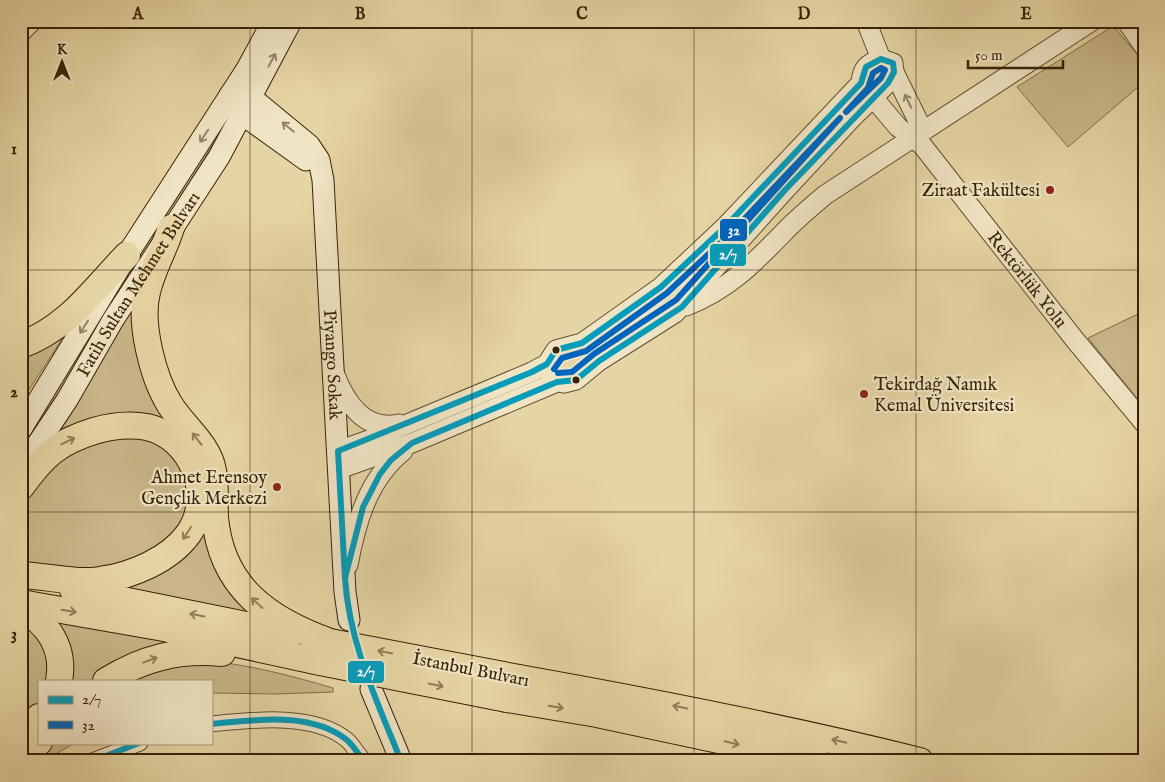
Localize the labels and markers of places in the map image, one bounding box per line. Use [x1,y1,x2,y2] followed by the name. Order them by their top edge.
[922,180,1040,203] place label: Ziraat Fakültesi
[1044,184,1056,196] marker: Ziraat Fakültesi
[551,345,561,355] unlabelled marker
[874,374,1015,418] place label: Tekirdağ Namık Kemal Üniversitesi
[571,375,581,385] unlabelled marker
[858,388,870,400] marker: Tekirdağ Namık Kemal Üniversitesi
[141,467,267,511] place label: Ahmet Erensoy Gençlik Merkezi
[271,481,283,493] marker: Ahmet Erensoy Gençlik Merkezi

